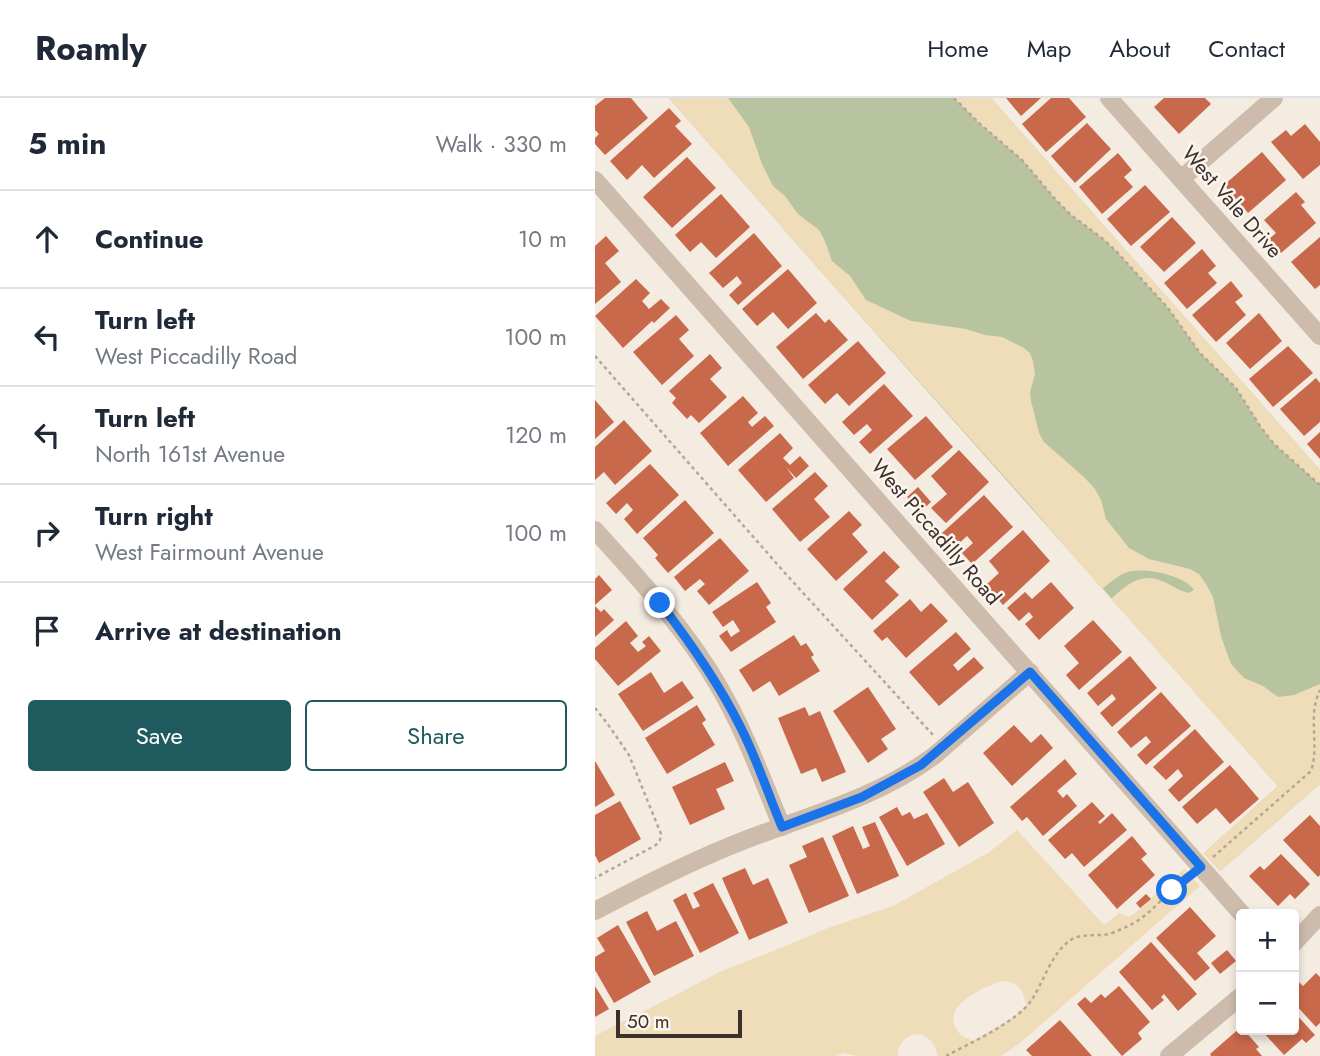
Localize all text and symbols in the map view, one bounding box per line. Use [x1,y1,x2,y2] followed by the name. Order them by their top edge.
[35,25,147,72] text: Roamly
[927,31,989,66] text: Home
[1027,31,1071,66] text: Map
[1109,31,1170,66] text: About
[1208,31,1285,66] text: Contact
[28,122,106,165] text: 5 min
[436,127,567,161] text: Walk · 330 m
[1175,139,1289,265] street label: West Vale Drive
[28,220,66,258] icon: ahead
[95,220,204,258] text: Continue
[518,222,567,256] text: 10 m
[95,301,195,339] text: Turn left
[28,318,66,356] icon: left
[504,320,567,354] text: 100 m
[95,339,297,373] text: West Piccadilly Road
[95,399,195,437] text: Turn left
[28,416,66,454] icon: left
[505,418,567,452] text: 120 m
[95,437,285,471] text: North 161st Avenue
[864,452,1008,612] street label: West Piccadilly Road
[95,497,213,535] text: Turn right
[28,514,66,552] icon: right
[504,516,567,550] text: 100 m
[95,535,324,569] text: West Fairmount Avenue
[644,587,675,618] route end
[28,612,66,650] icon: arrive
[95,612,342,650] text: Arrive at destination
[28,700,291,771] button: Save
[305,700,567,771] button: Share
[1156,874,1187,905] route start
[1236,909,1299,1035] map controls
[1236,909,1299,972] button: +
[1236,972,1299,1035] button: −
[616,1007,742,1039] scale bar
[627,1008,670,1035] text: 50 m

